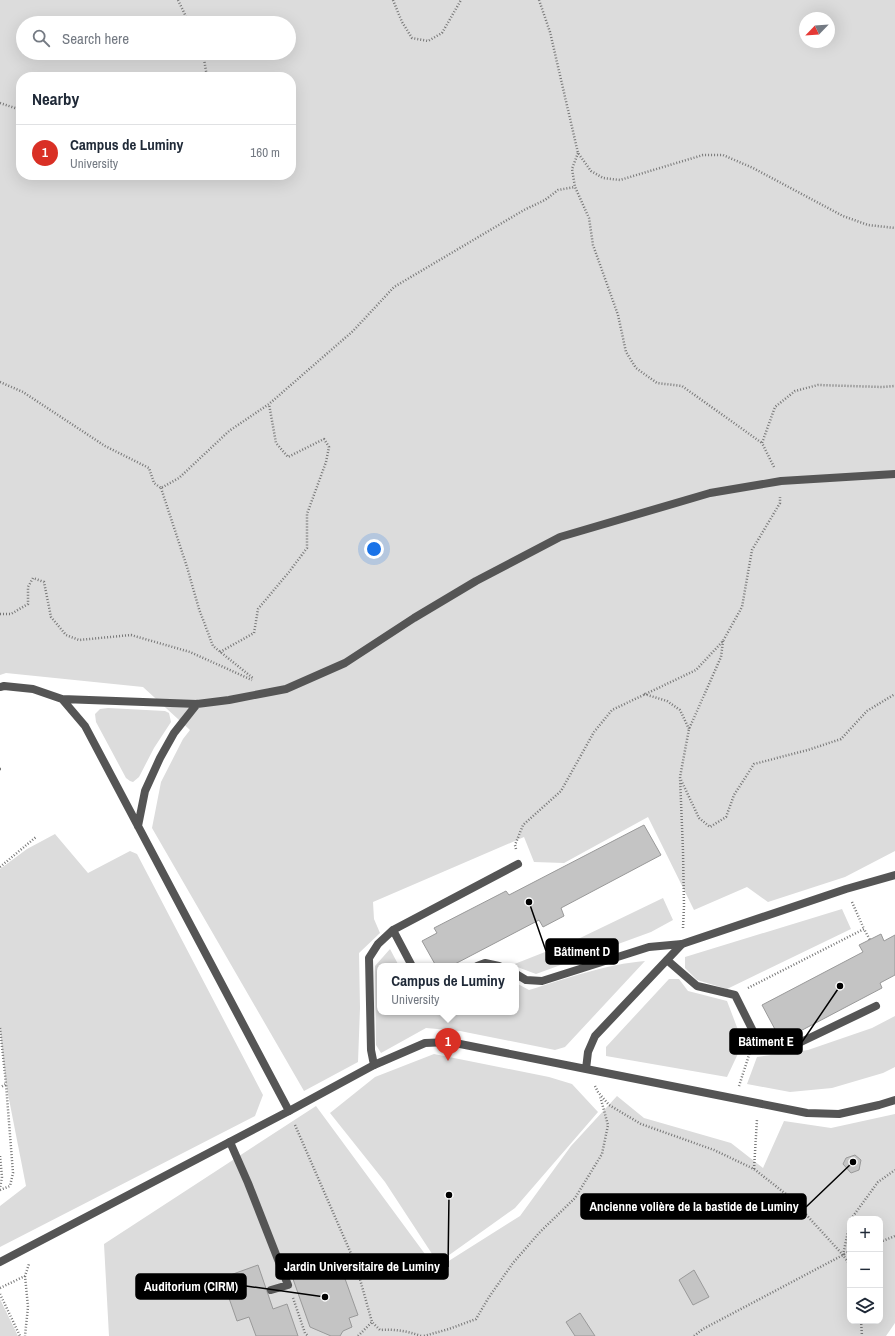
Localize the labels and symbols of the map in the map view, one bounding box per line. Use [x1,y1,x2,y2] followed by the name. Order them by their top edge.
[799,12,835,48] north arrow
[364,539,384,559] your location
[546,939,618,964] callout: Bâtiment D
[554,943,610,960] text: Bâtiment D
[435,1028,461,1061] pin: 1
[730,1029,802,1054] callout: Bâtiment E
[738,1033,794,1050] text: Bâtiment E
[581,1194,806,1219] callout: Ancienne volière de la bastide de Luminy
[589,1198,799,1215] text: Ancienne volière de la bastide de Luminy
[276,1254,448,1279] callout: Jardin Universitaire de Luminy
[284,1258,440,1275] text: Jardin Universitaire de Luminy
[136,1274,246,1299] callout: Auditorium (CIRM)
[144,1278,239,1295] text: Auditorium (CIRM)

